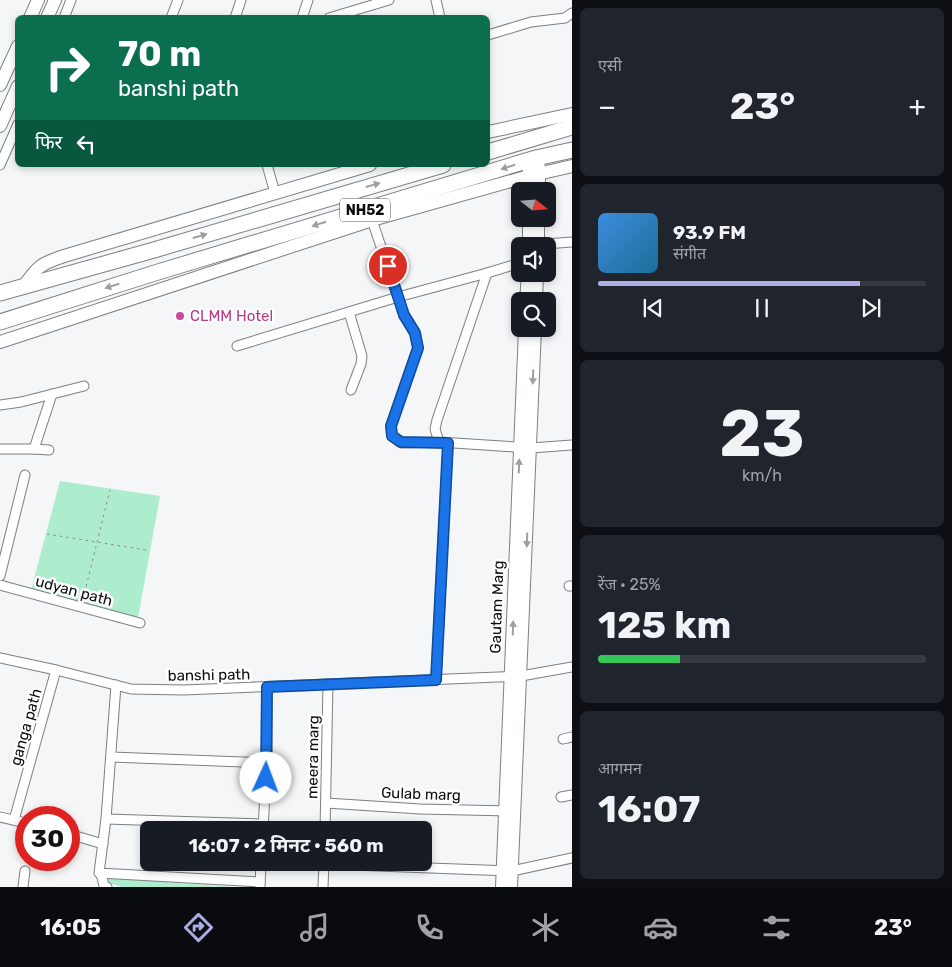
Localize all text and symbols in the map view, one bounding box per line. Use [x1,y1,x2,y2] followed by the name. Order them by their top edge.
[118,33,201,75] text: 70 m
[35,35,100,100] icon: right
[598,56,622,75] text: एसी
[118,75,239,102] text: banshi path
[730,83,795,129] text: 23°
[598,90,616,123] text: −
[909,90,926,123] text: +
[72,130,100,158] icon: left
[35,131,62,154] text: फिर
[500,163,515,171] one-way arrow
[366,181,381,189] one-way arrow
[511,182,556,228] north arrow
[511,182,556,337] map controls
[340,198,390,222] road number: NH52
[311,220,326,228] one-way arrow
[673,221,746,244] text: 93.9 FM
[193,232,208,240] one-way arrow
[511,237,556,282] button: sound
[673,244,706,263] text: संगीत
[367,245,409,287] pin
[374,252,402,280] icon: arrive
[104,283,119,291] one-way arrow
[511,292,556,337] button: search
[639,294,667,322] icon: previous
[748,294,776,322] icon: pause
[857,294,885,322] icon: next
[190,307,273,325] place label: CLMM Hotel
[174,310,186,322] marker: CLMM Hotel
[529,370,537,386] one-way arrow
[719,395,805,472] text: 23
[515,457,523,473] one-way arrow
[742,466,782,485] text: km/h
[523,532,531,548] one-way arrow
[486,560,508,654] street label: Gautam Marg
[33,572,115,610] street label: udyan path
[598,575,661,594] text: रेंज · 25%
[598,602,731,648] text: 125 km
[509,620,517,636] one-way arrow
[168,665,250,685] street label: banshi path
[6,686,46,768] street label: ganga path
[303,715,323,799] street label: meera marg
[239,751,291,803] position arrow
[598,759,642,778] text: आगमन
[381,784,461,804] street label: Gulab marg
[598,786,700,832] text: 16:07
[15,806,80,871] speed limit sign: 30
[188,834,384,857] text: 16:07 · 2 मिनट · 560 m
[181,910,216,945] icon: directions
[297,910,332,945] icon: music
[412,910,447,945] icon: phone
[528,910,563,945] icon: climate
[643,910,678,945] icon: car
[759,910,794,945] icon: filters
[40,914,101,941] text: 16:05
[874,914,912,941] text: 23°

